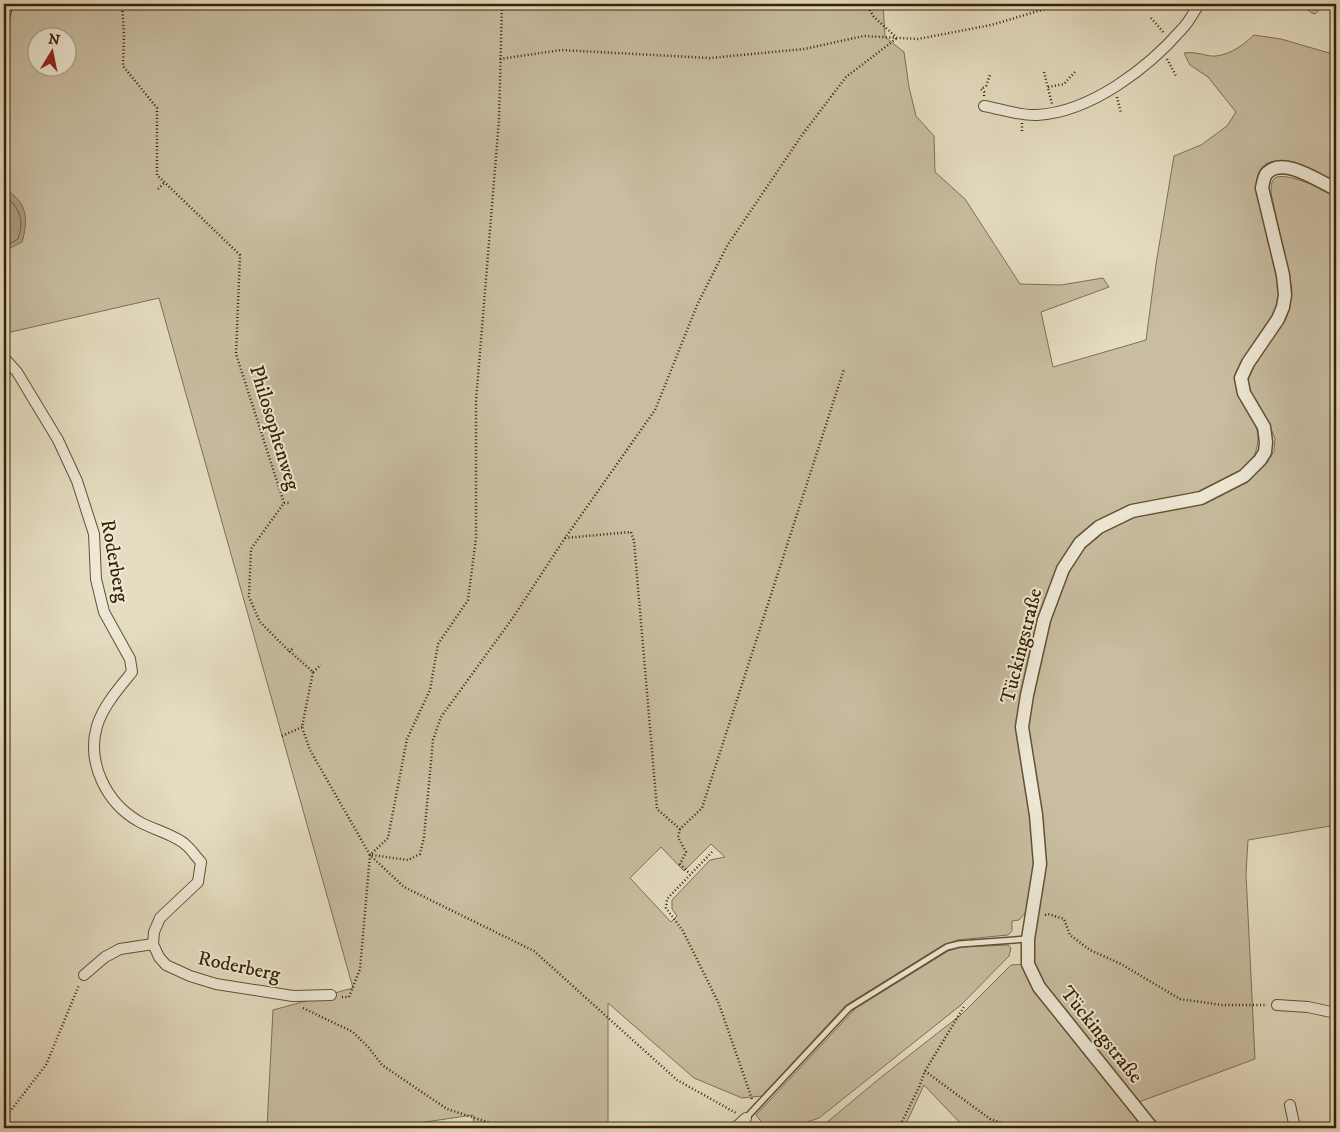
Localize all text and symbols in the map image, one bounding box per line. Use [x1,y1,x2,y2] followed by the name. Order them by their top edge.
[28,28,78,78] north arrow
[47,30,62,50] text: N
[243,363,305,494] street label: Philosophenweg
[94,518,134,605] street label: Roderberg
[996,586,1048,706] street label: Tückingstraße
[196,946,283,988] street label: Roderberg
[1054,981,1148,1089] street label: Tückingstraße

